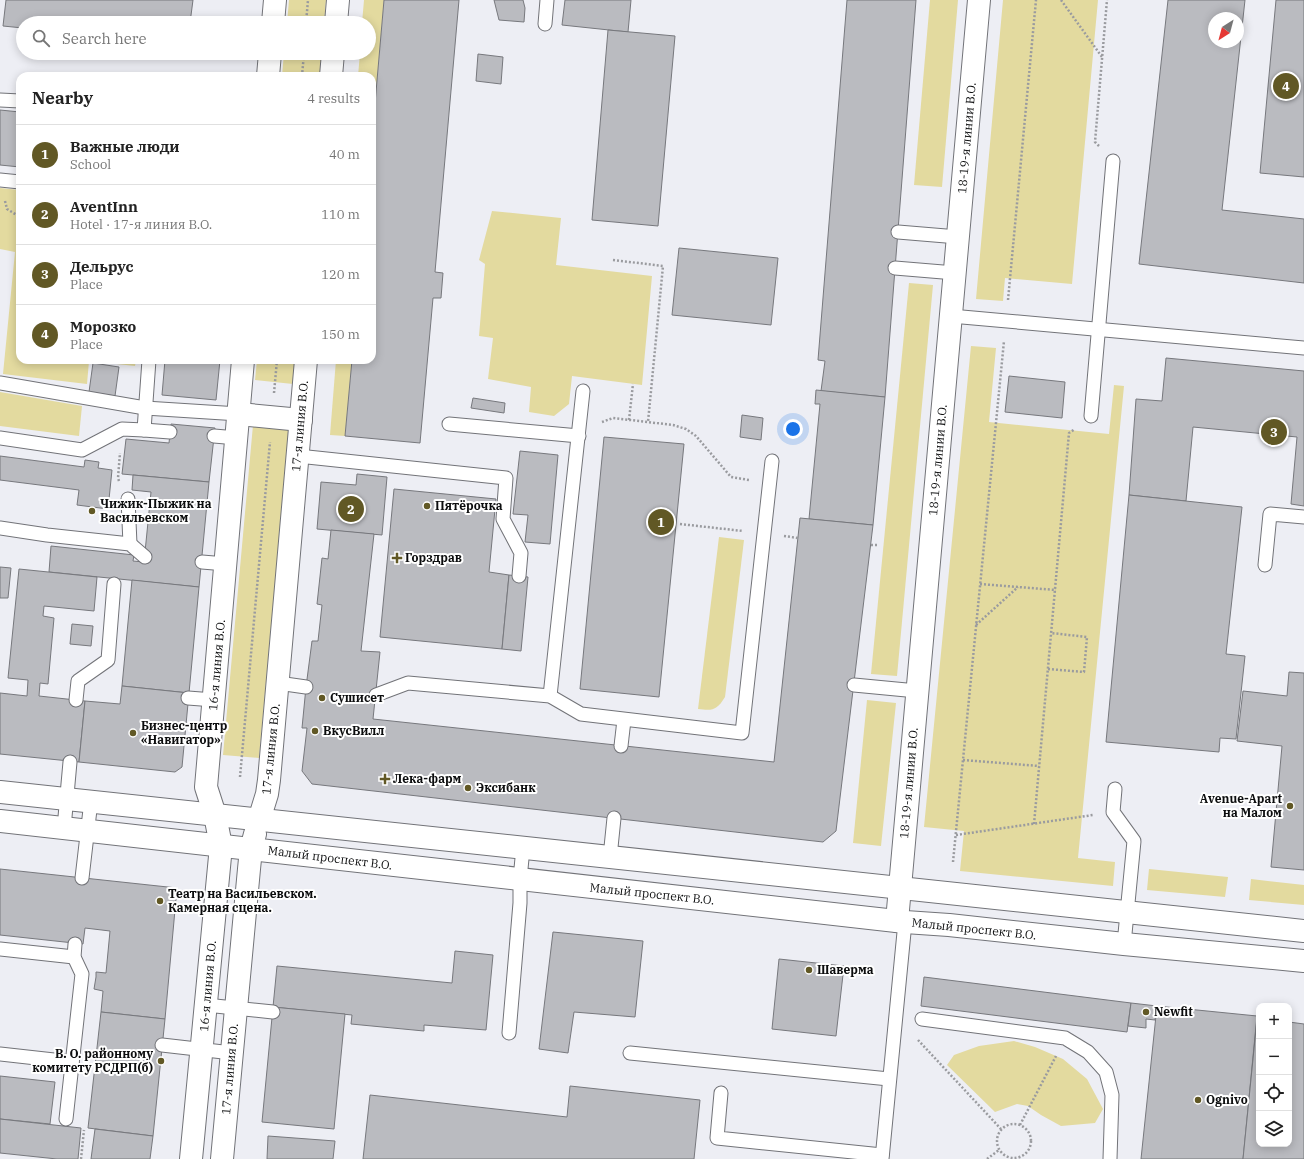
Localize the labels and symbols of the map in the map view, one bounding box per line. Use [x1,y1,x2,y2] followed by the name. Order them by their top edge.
[1208,12,1244,48] north arrow
[1273,71,1299,101] pin: 4
[954,82,979,194] street label: 18-19-я линии В.О.
[288,380,311,472] street label: 17-я линия В.О.
[925,404,950,516] street label: 18-19-я линии В.О.
[1261,417,1287,447] pin: 3
[783,419,803,439] your location
[338,494,364,524] pin: 2
[100,496,212,525] place label: Чижик-Пыжик на Васильевском
[435,498,503,513] place label: Пятёрочка
[422,501,432,511] marker: Пятёрочка
[87,506,97,516] marker: Чижик-Пыжик на Васильевском
[648,507,674,537] pin: 1
[405,550,462,565] place label: Горздрав
[392,553,402,563] marker: Горздрав
[205,619,228,711] street label: 16-я линия В.О.
[330,690,384,705] place label: Сушисет
[317,693,327,703] marker: Сушисет
[258,703,283,795] street label: 17-я линия В.О.
[141,718,228,747] place label: Бизнес-центр «Навигатор»
[323,723,384,738] place label: ВкусВилл
[310,726,320,736] marker: ВкусВилл
[896,727,921,839] street label: 18-19-я линии В.О.
[128,728,138,738] marker: Бизнес-центр «Навигатор»
[393,771,462,786] place label: Лека-фарм
[380,774,390,784] marker: Лека-фарм
[476,780,536,795] place label: Эксибанк
[463,783,473,793] marker: Эксибанк
[1200,791,1283,820] place label: Аvenue-Apart на Малом
[1285,801,1295,811] marker: Аvenue-Apart на Малом
[267,842,393,873] street label: Малый проспект В.О.
[589,879,715,908] street label: Малый проспект В.О.
[168,886,317,915] place label: Театр на Васильевском. Камерная сцена.
[155,896,165,906] marker: Театр на Васильевском. Камерная сцена.
[911,914,1037,943] street label: Малый проспект В.О.
[196,940,219,1032] street label: 16-я линия В.О.
[817,962,874,977] place label: Шаверма
[804,965,814,975] marker: Шаверма
[1154,1004,1193,1019] place label: Newfit
[1141,1007,1151,1017] marker: Newfit
[218,1023,241,1115] street label: 17-я линия В.О.
[32,1046,153,1075] place label: В. О. районному комитету РСДРП(б)
[156,1056,166,1066] marker: В. О. районному комитету РСДРП(б)
[1206,1092,1248,1107] place label: Ognivo
[1193,1095,1203,1105] marker: Ognivo

